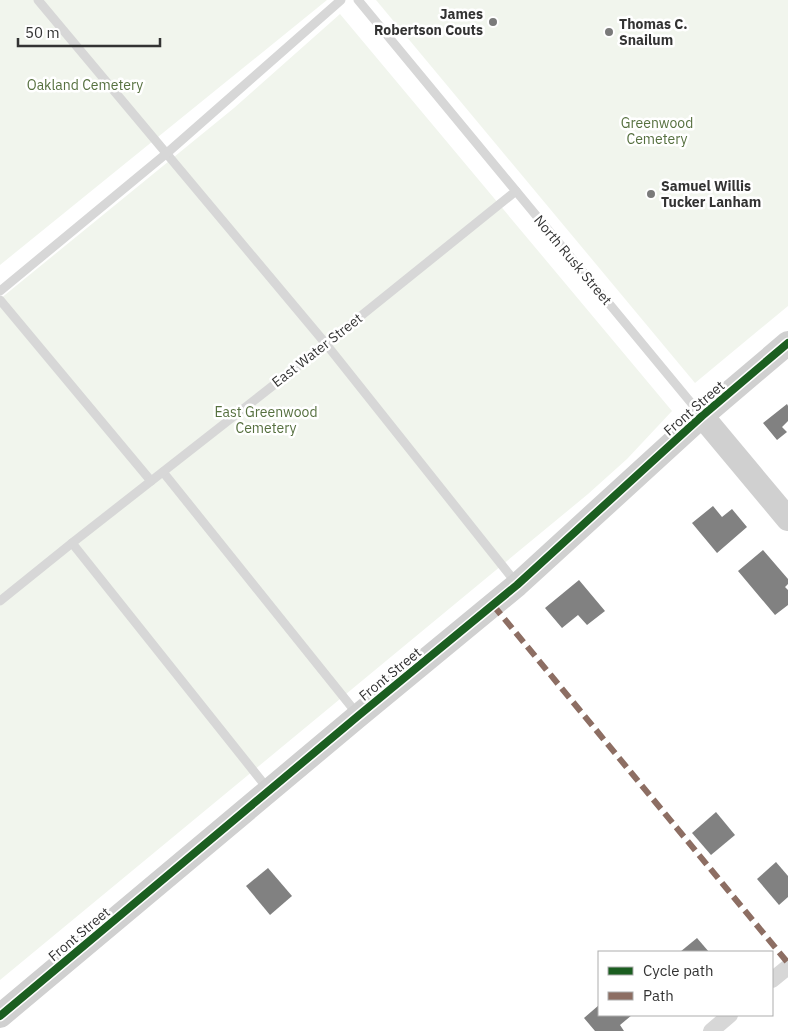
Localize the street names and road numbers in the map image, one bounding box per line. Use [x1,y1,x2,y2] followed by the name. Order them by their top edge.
[530,211,616,309] street label: North Rusk Street
[268,309,366,391] street label: East Water Street
[660,377,728,439] street label: Front Street
[355,643,425,705] street label: Front Street
[44,903,114,965] street label: Front Street

